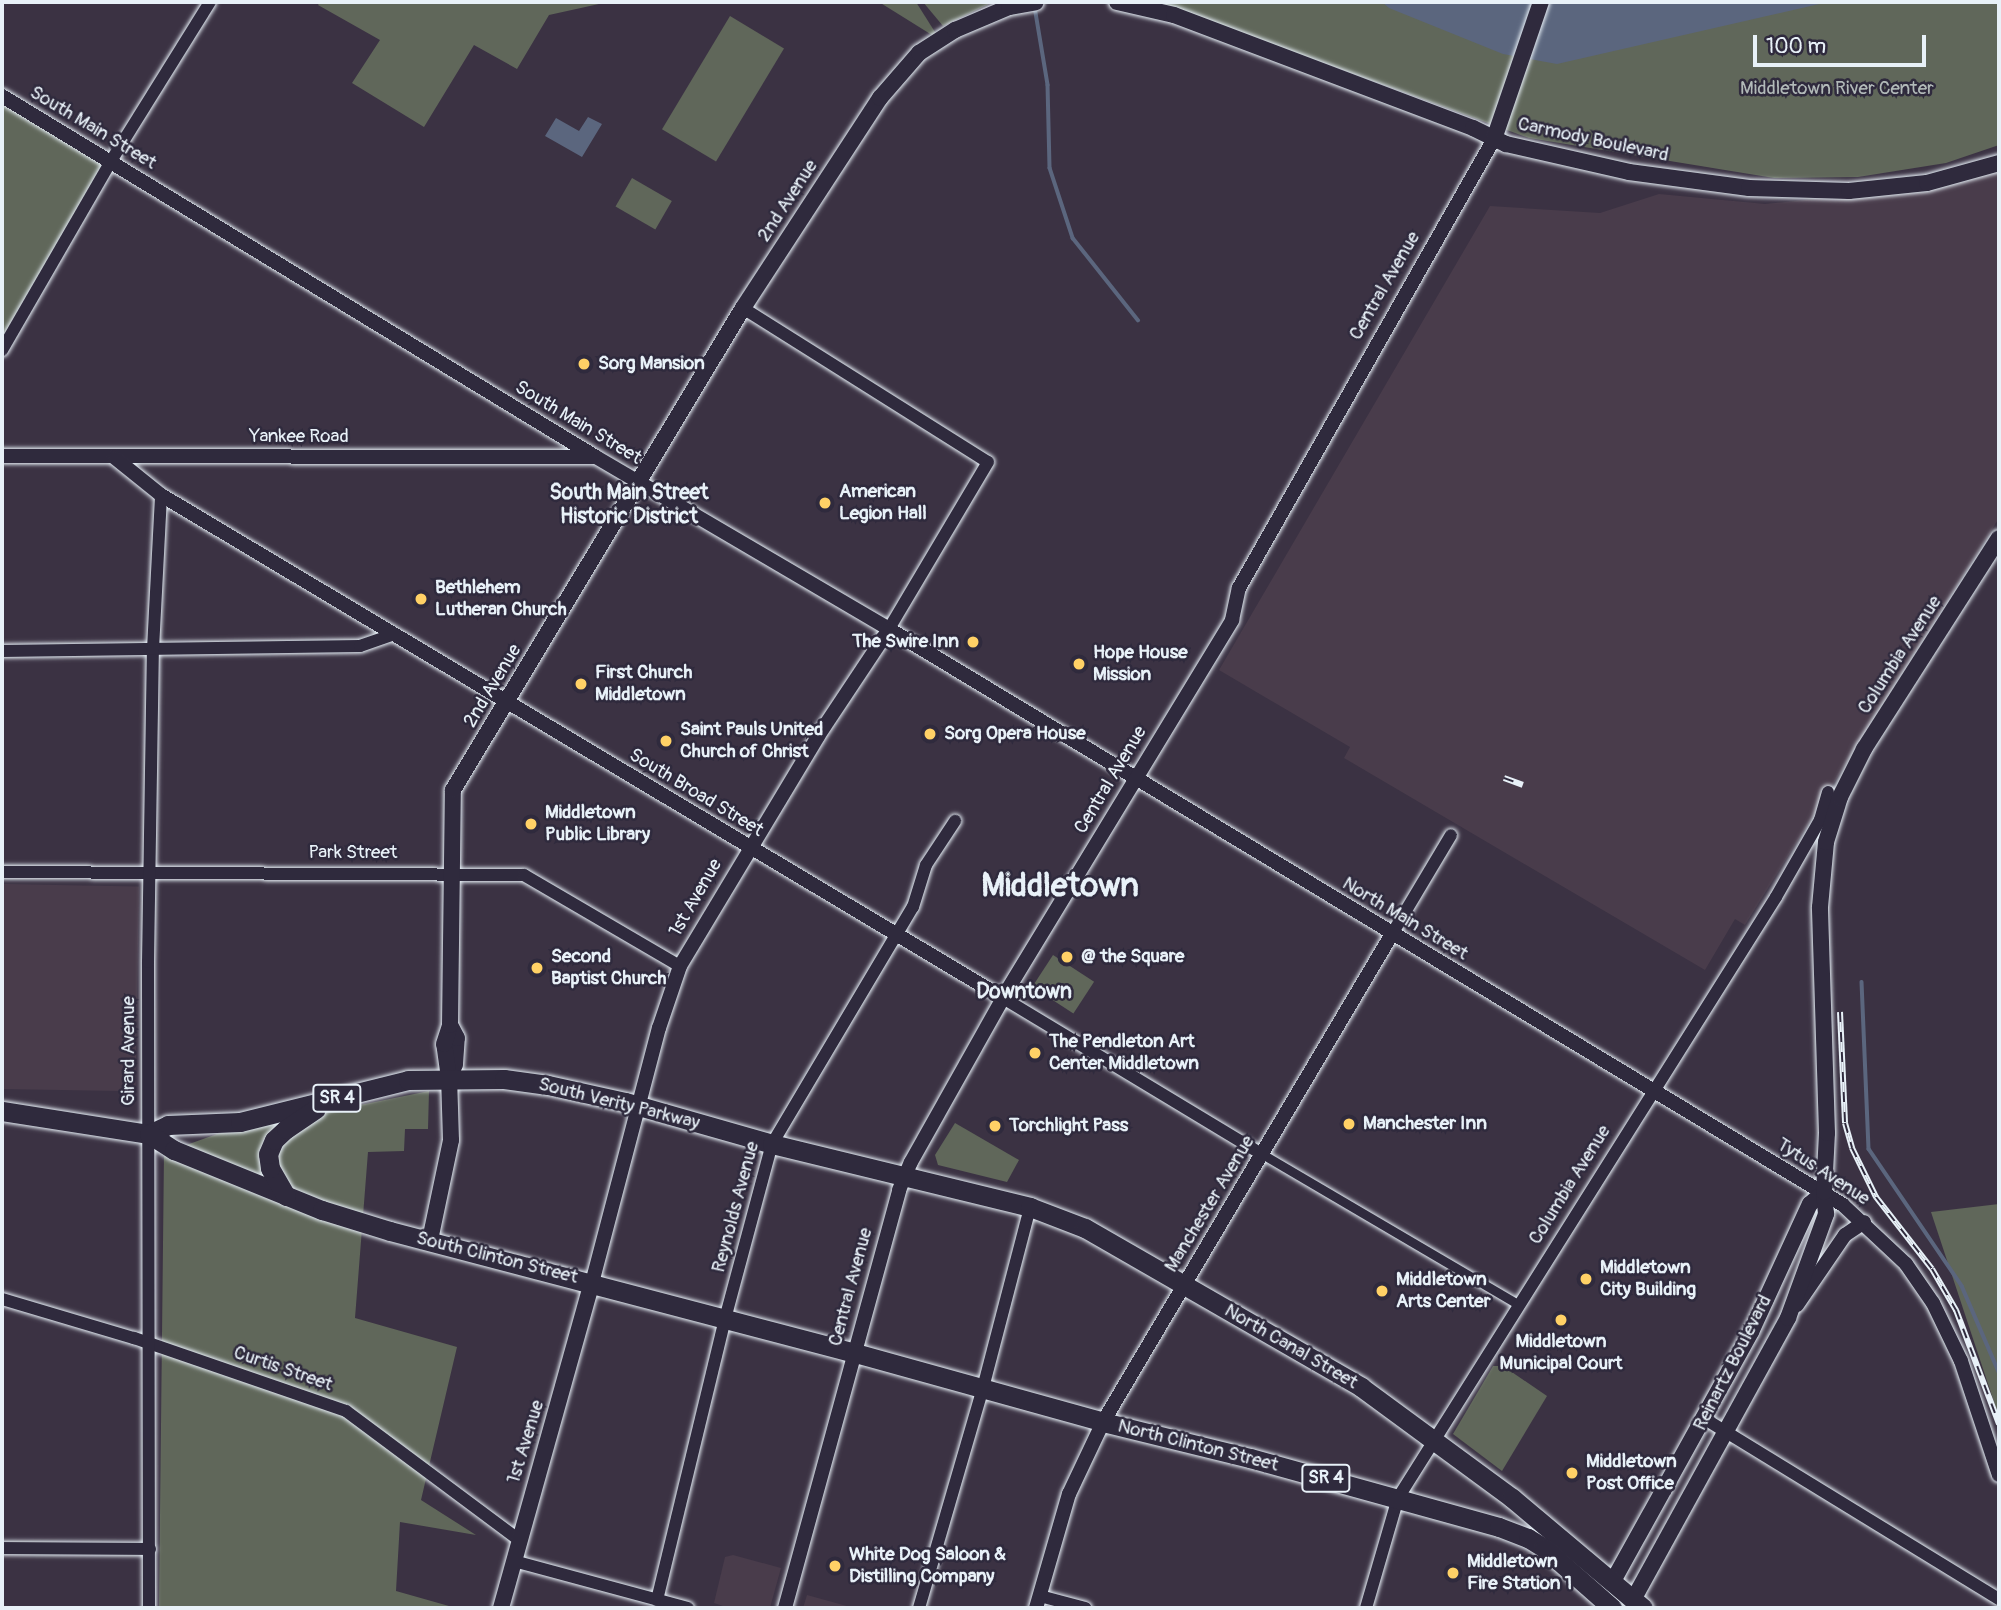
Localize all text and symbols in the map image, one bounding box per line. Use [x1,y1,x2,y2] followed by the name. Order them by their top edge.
[1756,21,1929,65] scale bar
[1766,33,1826,60] text: 100 m
[1740,78,1934,100] park label: Middletown River Center
[26,81,160,175] street label: South Main Street
[1516,113,1670,167] street label: Carmody Boulevard
[753,156,823,246] street label: 2nd Avenue
[1345,228,1425,344] street label: Central Avenue
[598,353,705,375] place label: Sorg Mansion
[576,356,592,372] marker: Sorg Mansion
[511,376,645,470] street label: South Main Street
[249,426,349,448] street label: Yankee Road
[550,480,708,530] district label: South Main Street Historic District
[839,481,927,525] place label: American Legion Hall
[817,495,833,511] marker: American Legion Hall
[435,577,567,621] place label: Bethlehem Lutheran Church
[413,591,429,607] marker: Bethlehem Lutheran Church
[1853,592,1947,718] street label: Columbia Avenue
[852,631,959,653] place label: The Swire Inn
[965,634,981,650] marker: The Swire Inn
[459,640,527,732] street label: 2nd Avenue
[1093,642,1188,686] place label: Hope House Mission
[1071,656,1087,672] marker: Hope House Mission
[595,662,692,706] place label: First Church Middletown
[573,676,589,692] marker: First Church Middletown
[680,719,823,763] place label: Saint Pauls United Church of Christ
[1070,722,1152,838] street label: Central Avenue
[944,723,1086,745] place label: Sorg Opera House
[922,726,938,742] marker: Sorg Opera House
[658,733,674,749] marker: Saint Pauls United Church of Christ
[625,744,767,842] street label: South Broad Street
[545,802,650,846] place label: Middletown Public Library
[523,816,539,832] marker: Middletown Public Library
[309,842,397,864] street label: Park Street
[665,855,727,941] street label: 1st Avenue
[981,866,1139,906] district label: Middletown
[1338,872,1472,966] street label: North Main Street
[551,946,666,990] place label: Second Baptist Church
[1081,946,1184,968] place label: @ the Square
[1059,949,1075,965] marker: @ the Square
[529,960,545,976] marker: Second Baptist Church
[976,979,1072,1005] district label: Downtown
[118,996,140,1106] street label: Girard Avenue
[1049,1031,1199,1075] place label: The Pendleton Art Center Middletown
[1027,1045,1043,1061] marker: The Pendleton Art Center Middletown
[536,1073,702,1135] street label: South Verity Parkway
[311,1084,363,1112] road number: SR 4
[1363,1113,1487,1135] place label: Manchester Inn
[1009,1115,1128,1137] place label: Torchlight Pass
[1341,1116,1357,1132] marker: Manchester Inn
[987,1118,1003,1134] marker: Torchlight Pass
[1524,1121,1616,1249] street label: Columbia Avenue
[1160,1132,1260,1276] street label: Manchester Avenue
[1772,1133,1874,1211] street label: Tytus Avenue
[708,1139,764,1275] street label: Reynolds Avenue
[824,1225,878,1349] street label: Central Avenue
[414,1227,580,1289] street label: South Clinton Street
[1600,1257,1696,1301] place label: Middletown City Building
[1396,1269,1490,1313] place label: Middletown Arts Center
[1578,1271,1594,1287] marker: Middletown City Building
[1374,1283,1390,1299] marker: Middletown Arts Center
[1689,1291,1777,1435] street label: Reinartz Boulevard
[1220,1300,1362,1394] street label: North Canal Street
[1553,1312,1569,1328] marker: Middletown Municipal Court
[1500,1331,1622,1375] place label: Middletown Municipal Court
[230,1341,336,1397] street label: Curtis Street
[503,1397,549,1487] street label: 1st Avenue
[1115,1415,1281,1477] street label: North Clinton Street
[1586,1451,1677,1495] place label: Middletown Post Office
[1300,1464,1352,1492] road number: SR 4
[1564,1465,1580,1481] marker: Middletown Post Office
[849,1544,1006,1588] place label: White Dog Saloon & Distilling Company
[1467,1551,1572,1595] place label: Middletown Fire Station 1
[827,1558,843,1574] marker: White Dog Saloon & Distilling Company
[1445,1565,1461,1581] marker: Middletown Fire Station 1

